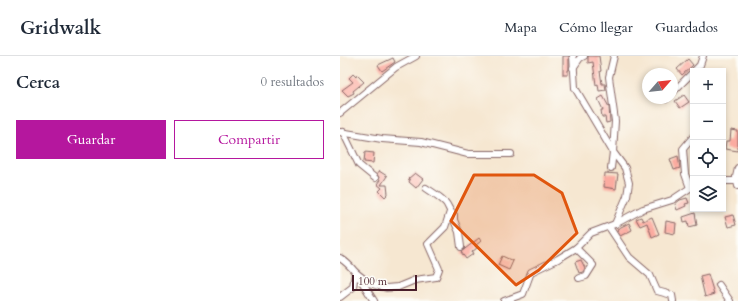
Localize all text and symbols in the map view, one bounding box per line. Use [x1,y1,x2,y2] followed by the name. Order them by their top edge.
[20,15,101,41] text: Gridwalk
[504,18,537,37] text: Mapa
[559,18,633,37] text: Cómo llegar
[655,18,718,37] text: Guardados
[642,68,678,104] north arrow
[690,68,726,212] map controls
[690,68,726,104] button: +
[16,71,60,94] text: Cerca
[260,73,324,91] text: 0 resultados
[690,104,726,140] button: −
[16,120,166,159] button: Guardar
[174,120,324,159] button: Compartir
[690,140,726,176] button: locate
[690,176,726,212] button: layers
[352,273,417,292] scale bar
[358,274,387,289] text: 100 m

